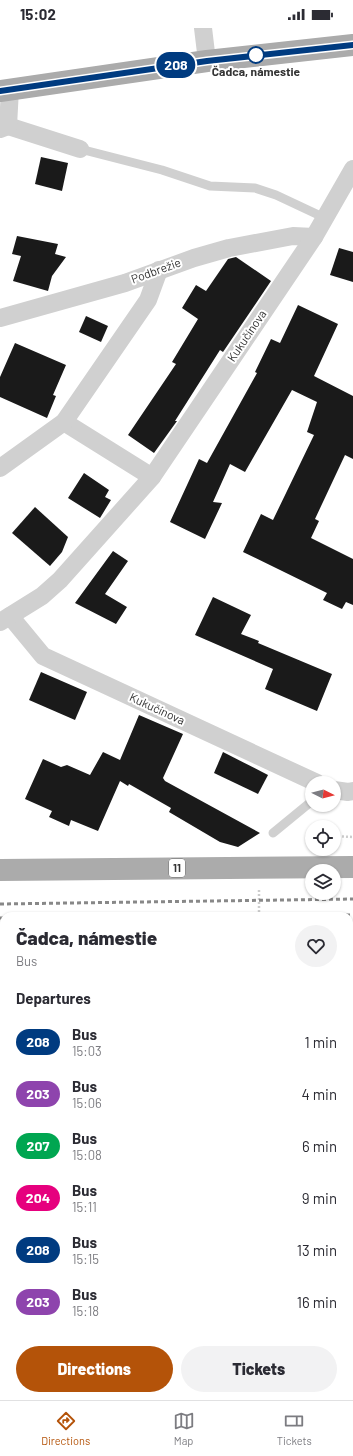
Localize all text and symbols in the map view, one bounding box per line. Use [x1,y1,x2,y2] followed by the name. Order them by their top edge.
[20,5,56,23] text: 15:02
[247,46,265,64] marker: Čadca, námestie
[153,52,199,78] line badge: 208
[164,56,188,73] text: 208
[212,64,301,78] place label: Čadca, námestie
[129,255,183,286] street label: Podbrežie
[224,307,269,364] street label: Kukučínova
[128,689,187,727] street label: Kukučínova
[305,776,341,812] north arrow
[305,776,341,900] map controls
[305,820,341,856] button: locate
[169,859,185,877] road number: 11
[305,864,341,900] button: layers
[295,925,337,967] button: heart
[16,926,157,949] text: Čadca, námestie
[16,953,37,969] text: Bus
[16,989,91,1007] text: Departures
[72,1025,97,1043] text: Bus
[26,1033,50,1050] text: 208
[304,1033,337,1051] text: 1 min
[72,1043,102,1059] text: 15:03
[72,1077,97,1095] text: Bus
[26,1085,50,1102] text: 203
[301,1085,337,1103] text: 4 min
[72,1095,102,1111] text: 15:06
[72,1129,97,1147] text: Bus
[27,1137,49,1154] text: 207
[302,1137,337,1155] text: 6 min
[72,1147,102,1163] text: 15:08
[72,1181,97,1199] text: Bus
[26,1189,50,1206] text: 204
[302,1189,337,1207] text: 9 min
[72,1199,97,1215] text: 15:11
[72,1233,97,1251] text: Bus
[26,1241,50,1258] text: 208
[297,1241,337,1259] text: 13 min
[72,1251,99,1267] text: 15:15
[72,1285,97,1303] text: Bus
[26,1293,50,1310] text: 203
[297,1293,337,1311] text: 16 min
[72,1303,99,1319] text: 15:18
[16,1346,173,1392] button: Directions
[181,1346,337,1392] button: Tickets
[41,1410,90,1447] tab: Directions
[173,1410,195,1447] tab: Map
[277,1410,312,1447] tab: Tickets

